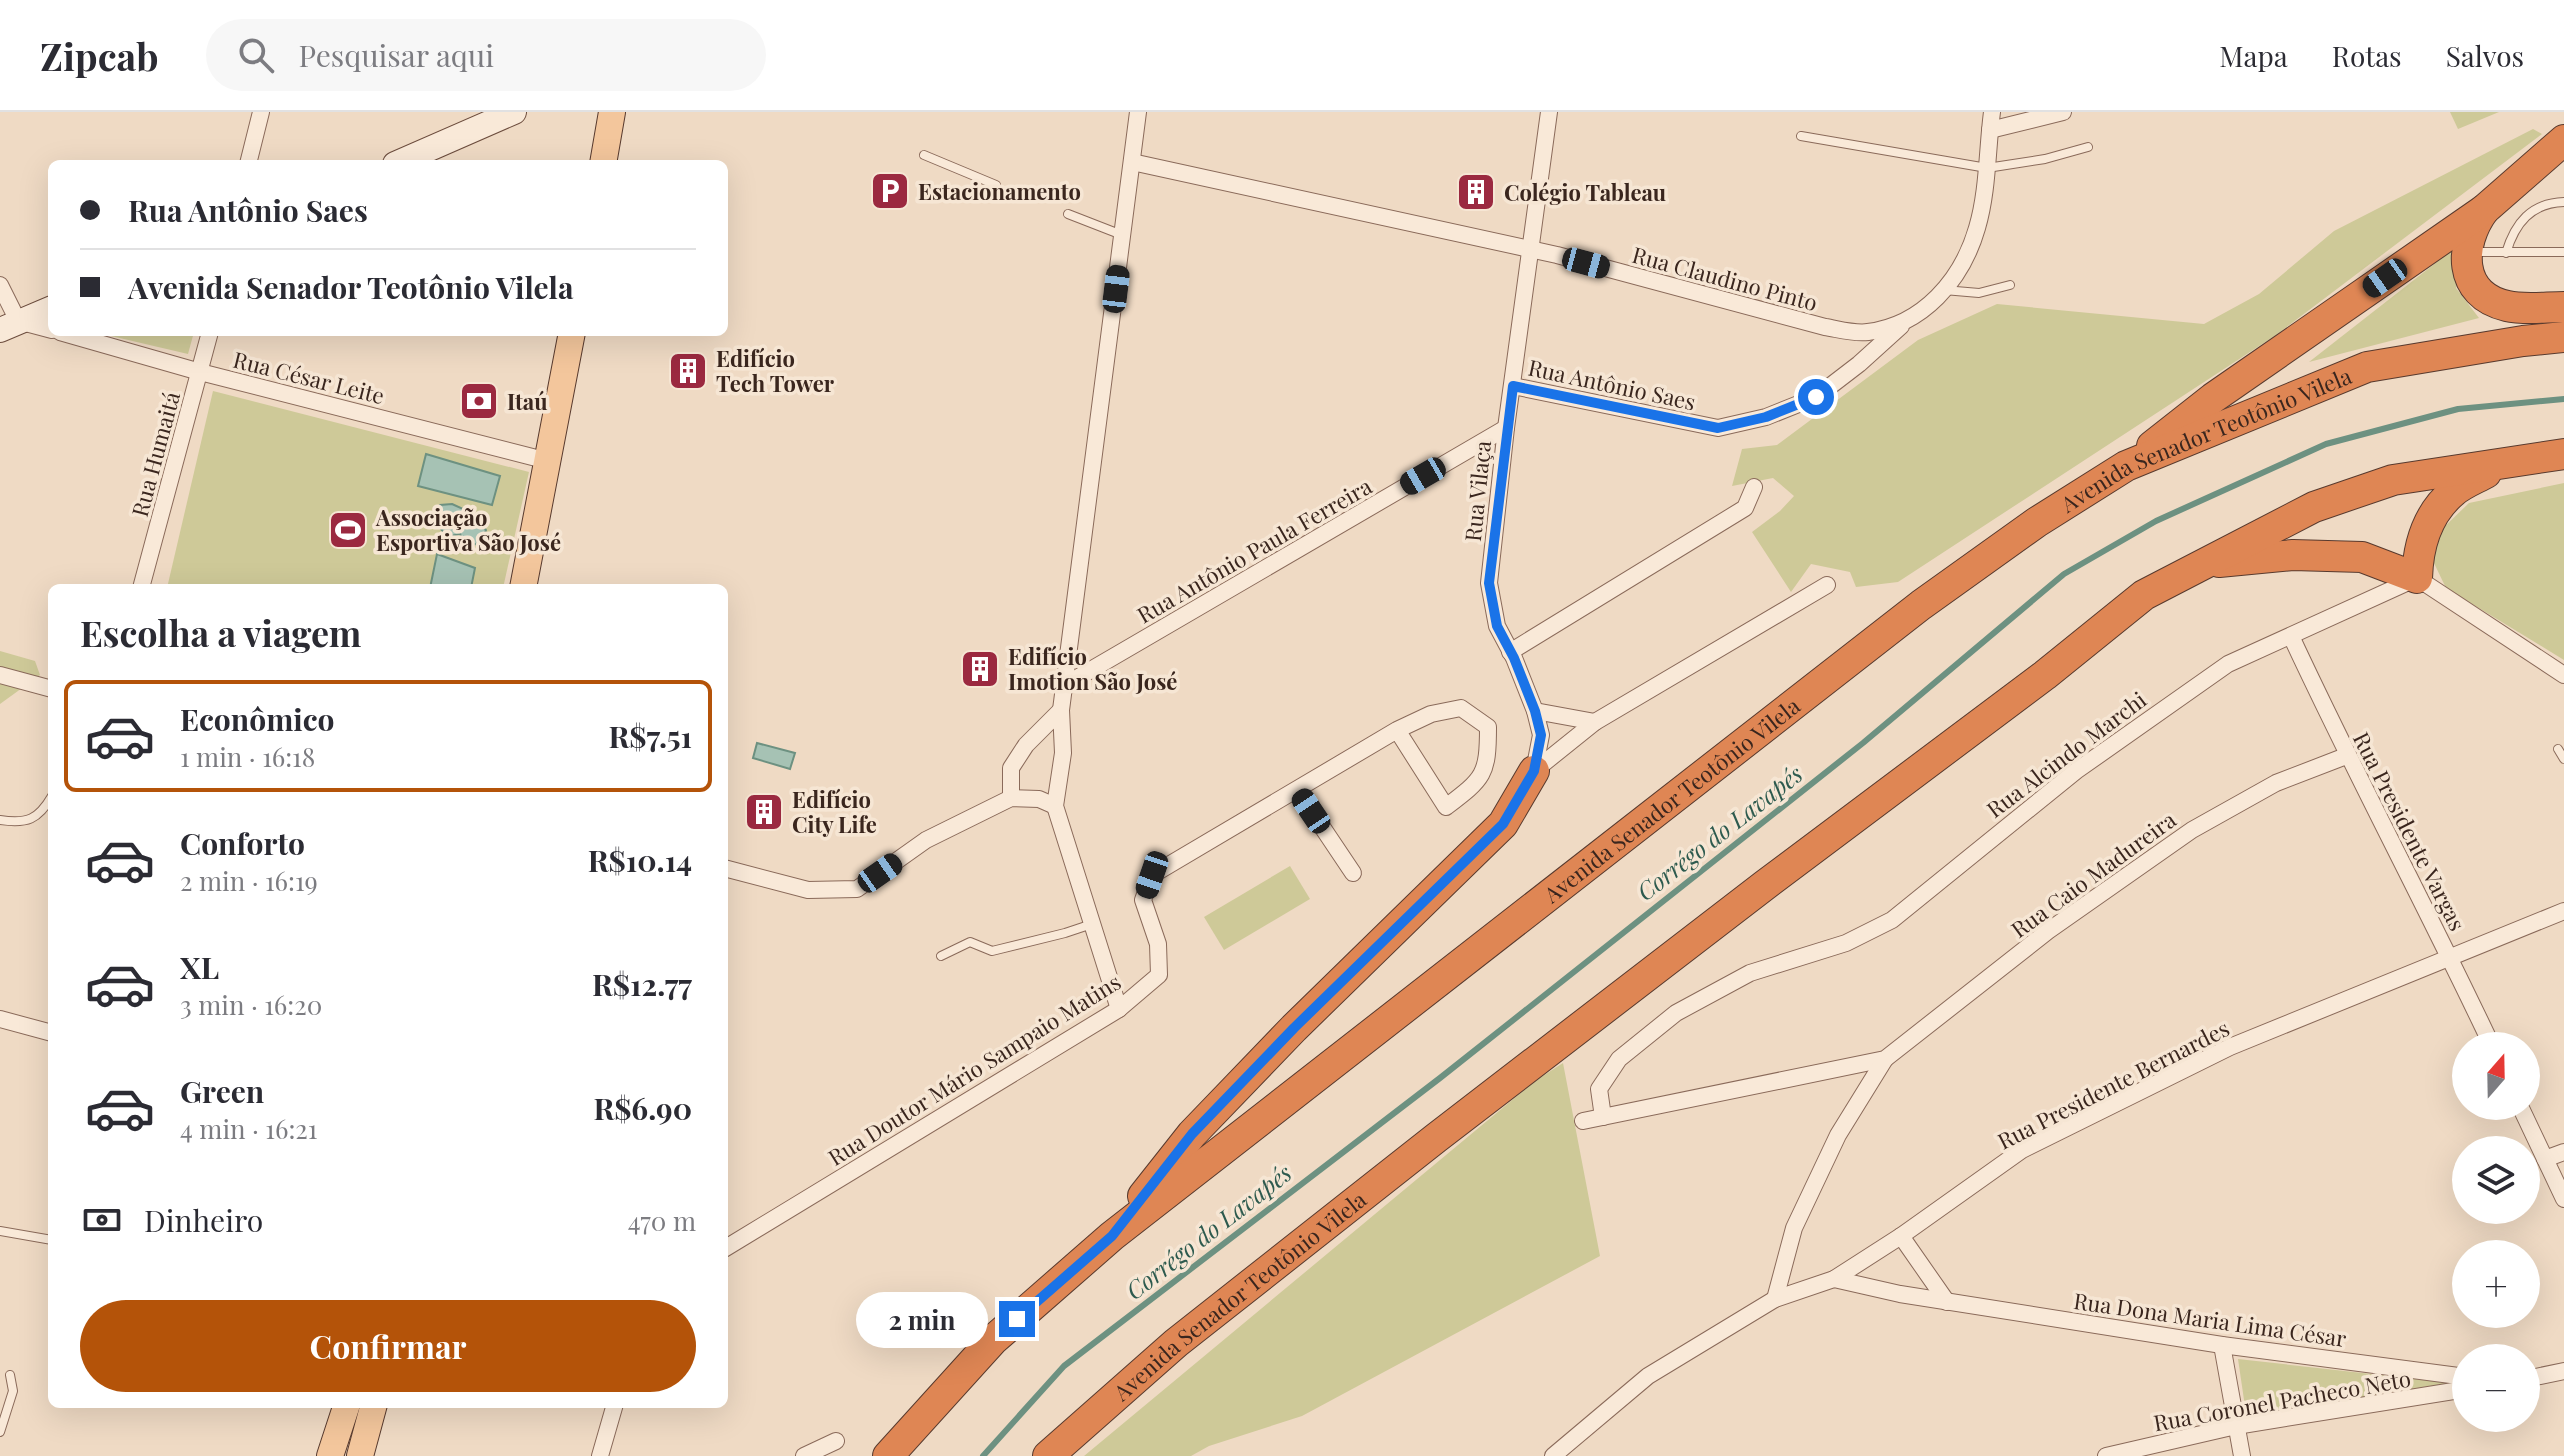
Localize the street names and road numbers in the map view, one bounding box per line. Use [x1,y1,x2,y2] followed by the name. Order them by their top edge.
[1629,239,1821,317] street label: Rua Claudino Pinto
[230,344,388,410] street label: Rua César Leite
[1526,352,1698,416] street label: Rua Antônio Saes
[2054,360,2356,519] street label: Avenida Senador Teotônio Vilela
[124,388,186,520] street label: Rua Humaitá
[1457,439,1497,543] street label: Rua Vilaça
[1131,471,1377,629] street label: Rua Antônio Paula Ferreira
[1980,684,2152,824] street label: Rua Alcindo Marchi
[1537,690,1806,910] street label: Avenida Senador Teotônio Vilela
[2347,727,2473,935] street label: Rua Presidente Vargas
[2005,804,2181,944] street label: Rua Caio Madureira
[822,966,1126,1172] street label: Rua Doutor Mário Sampaio Matins
[1992,1012,2234,1156] street label: Rua Presidente Bernardes
[1106,1184,1372,1407] street label: Avenida Senador Teotônio Vilela
[2072,1285,2348,1353] street label: Rua Dona Maria Lima César
[2151,1363,2413,1437] street label: Rua Coronel Pacheco Neto

